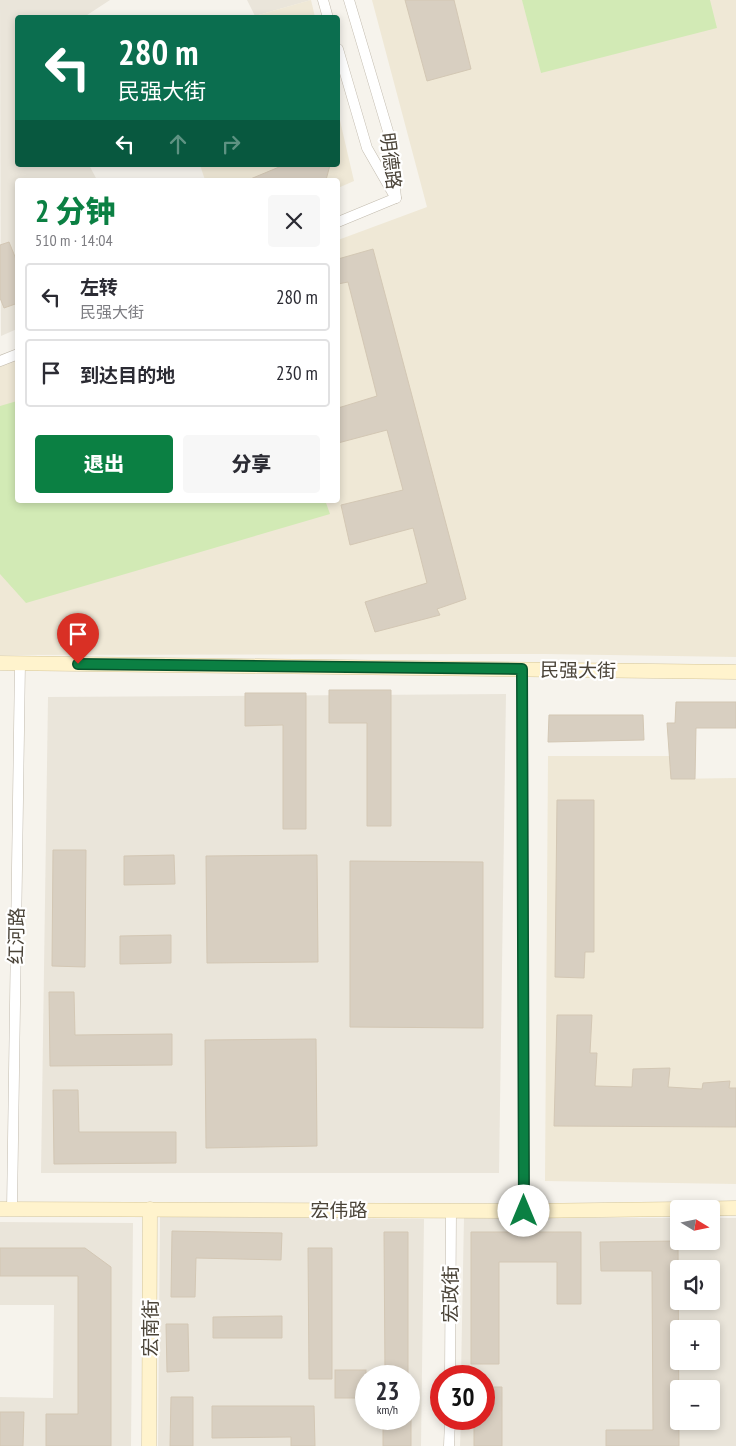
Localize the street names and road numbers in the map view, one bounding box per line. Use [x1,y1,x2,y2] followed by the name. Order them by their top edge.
[376,131,406,191] street label: 明德路
[540,657,616,683] street label: 民强大街
[4,907,28,965] street label: 红河路
[310,1198,368,1222] street label: 宏伟路
[438,1265,462,1323] street label: 宏政街
[138,1299,162,1357] street label: 宏南街

